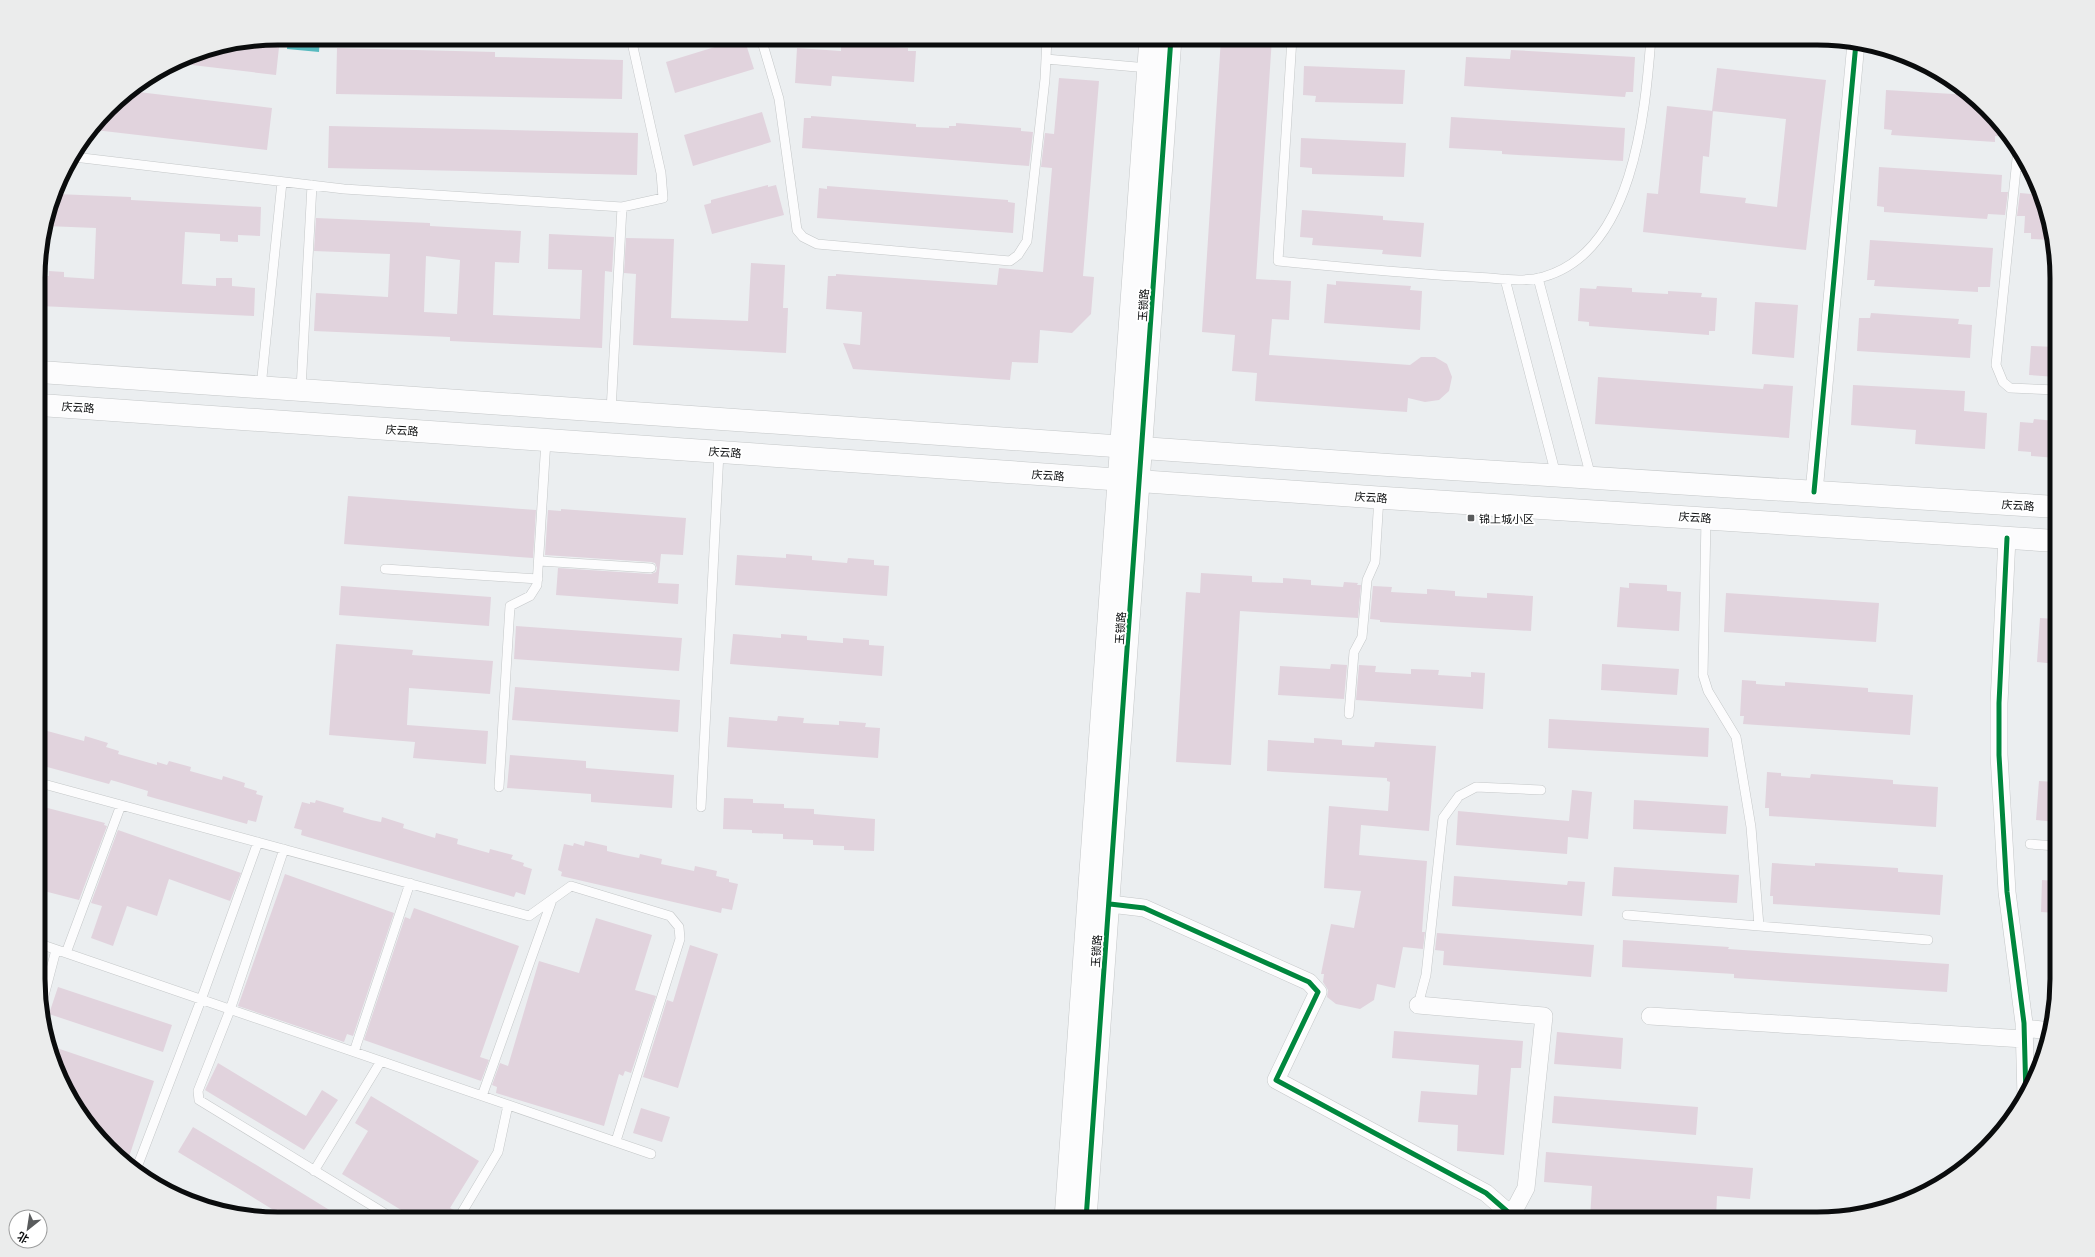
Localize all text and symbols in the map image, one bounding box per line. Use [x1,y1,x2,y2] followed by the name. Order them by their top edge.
[1135,288,1151,322] street label: 玉锁路
[61,399,95,415] street label: 庆云路
[385,422,419,438] street label: 庆云路
[708,444,742,460] street label: 庆云路
[1031,467,1065,483] street label: 庆云路
[1354,489,1388,505] street label: 庆云路
[2001,497,2035,513] street label: 庆云路
[1678,509,1712,525] street label: 庆云路
[1479,512,1534,525] place label: 锦上城小区
[1466,513,1476,523] marker: 锦上城小区
[1112,611,1128,645] street label: 玉锁路
[1088,934,1104,968] street label: 玉锁路
[8,1209,48,1249] north arrow
[15,1230,31,1246] text: 北

